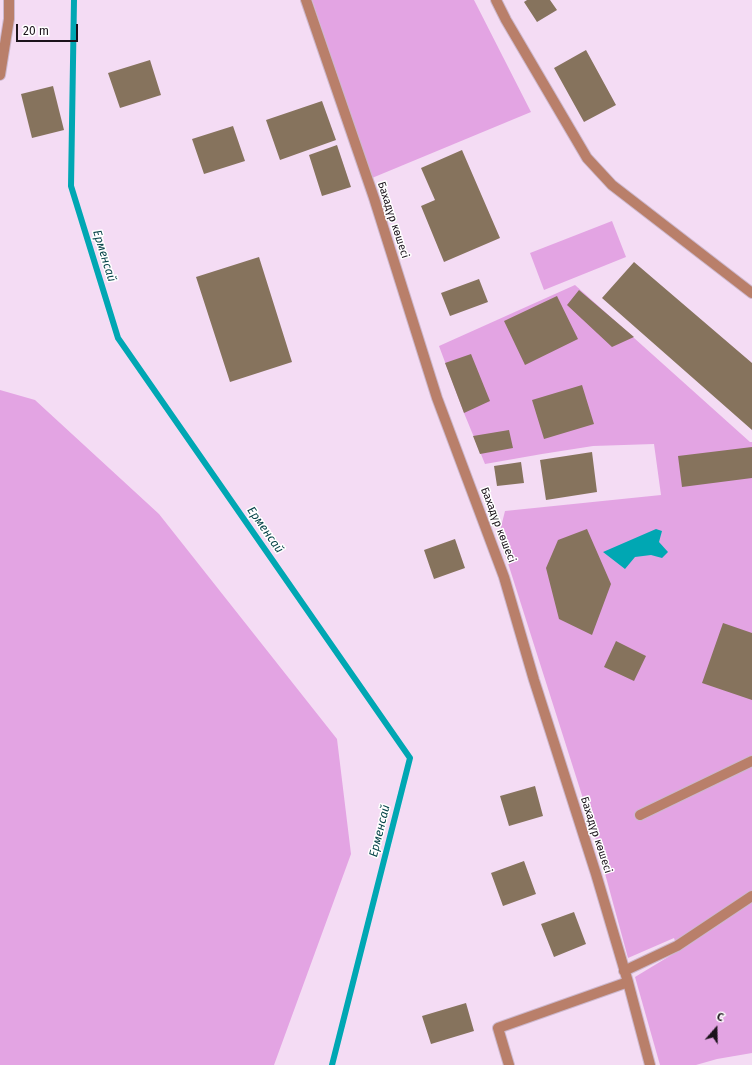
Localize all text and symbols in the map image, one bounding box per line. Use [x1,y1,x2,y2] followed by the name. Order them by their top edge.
[18,16,80,42] scale bar
[23,24,49,38] text: 20 m
[374,180,412,260] street label: Бахадүр көшесі
[89,228,119,284] water label: Ерменсай
[478,485,518,565] street label: Бахадүр көшесі
[244,504,286,556] water label: Ерменсай
[577,795,615,875] street label: Бахадүр көшесі
[367,803,393,859] water label: Ерменсай
[696,1009,736,1049] north arrow
[715,1010,725,1024] text: С

